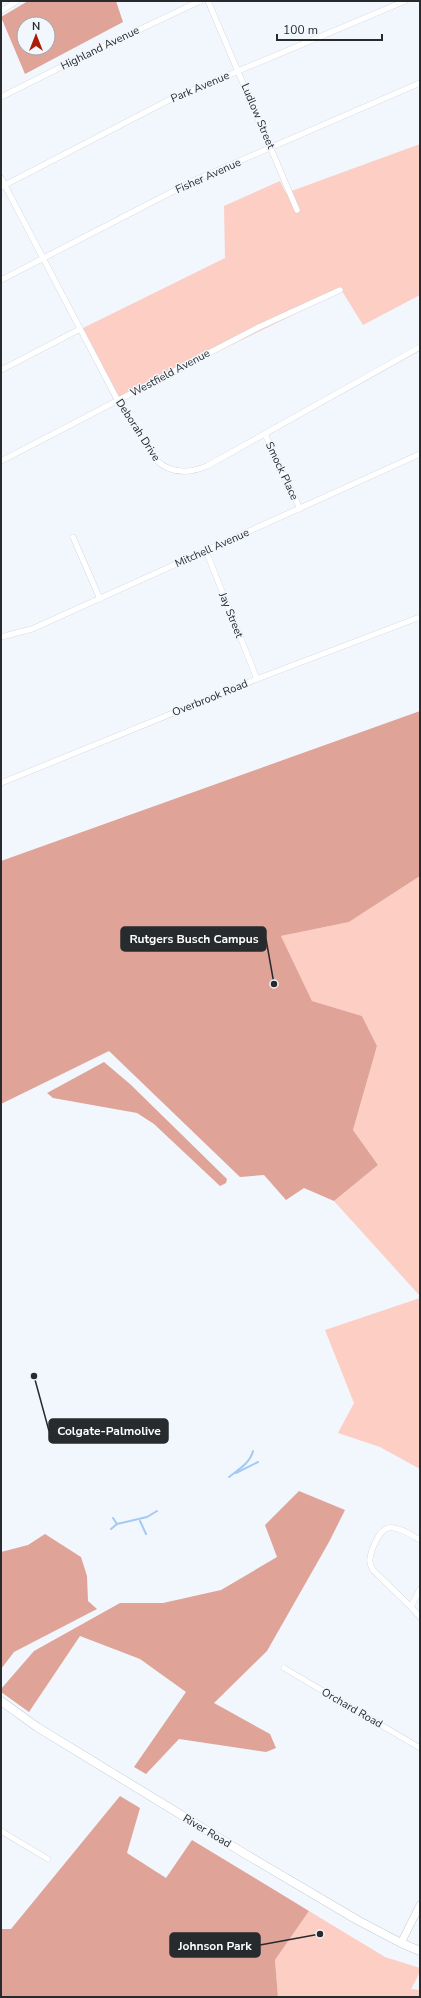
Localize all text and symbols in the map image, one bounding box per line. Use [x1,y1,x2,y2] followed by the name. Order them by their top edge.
[16,16,56,56] north arrow
[277,16,382,42] scale bar
[32,19,40,34] text: N
[58,22,142,74] street label: Highland Avenue
[283,22,318,38] text: 100 m
[168,68,232,106] street label: Park Avenue
[237,81,279,151] street label: Ludlow Street
[173,155,243,197] street label: Fisher Avenue
[127,346,213,400] street label: Westfield Avenue
[112,396,164,464] street label: Deborah Drive
[262,439,302,503] street label: Smock Place
[173,525,252,571] street label: Mitchell Avenue
[215,589,247,640] street label: Jay Street
[170,676,250,720] street label: Overbrook Road
[121,927,266,951] callout: Rutgers Busch Campus
[129,931,259,947] text: Rutgers Busch Campus
[49,1419,168,1443] callout: Colgate-Palmolive
[57,1423,161,1439] text: Colgate-Palmolive
[319,1684,385,1732] street label: Orchard Road
[180,1811,234,1851] street label: River Road
[170,1933,260,1957] callout: Johnson Park
[177,1938,252,1954] text: Johnson Park

